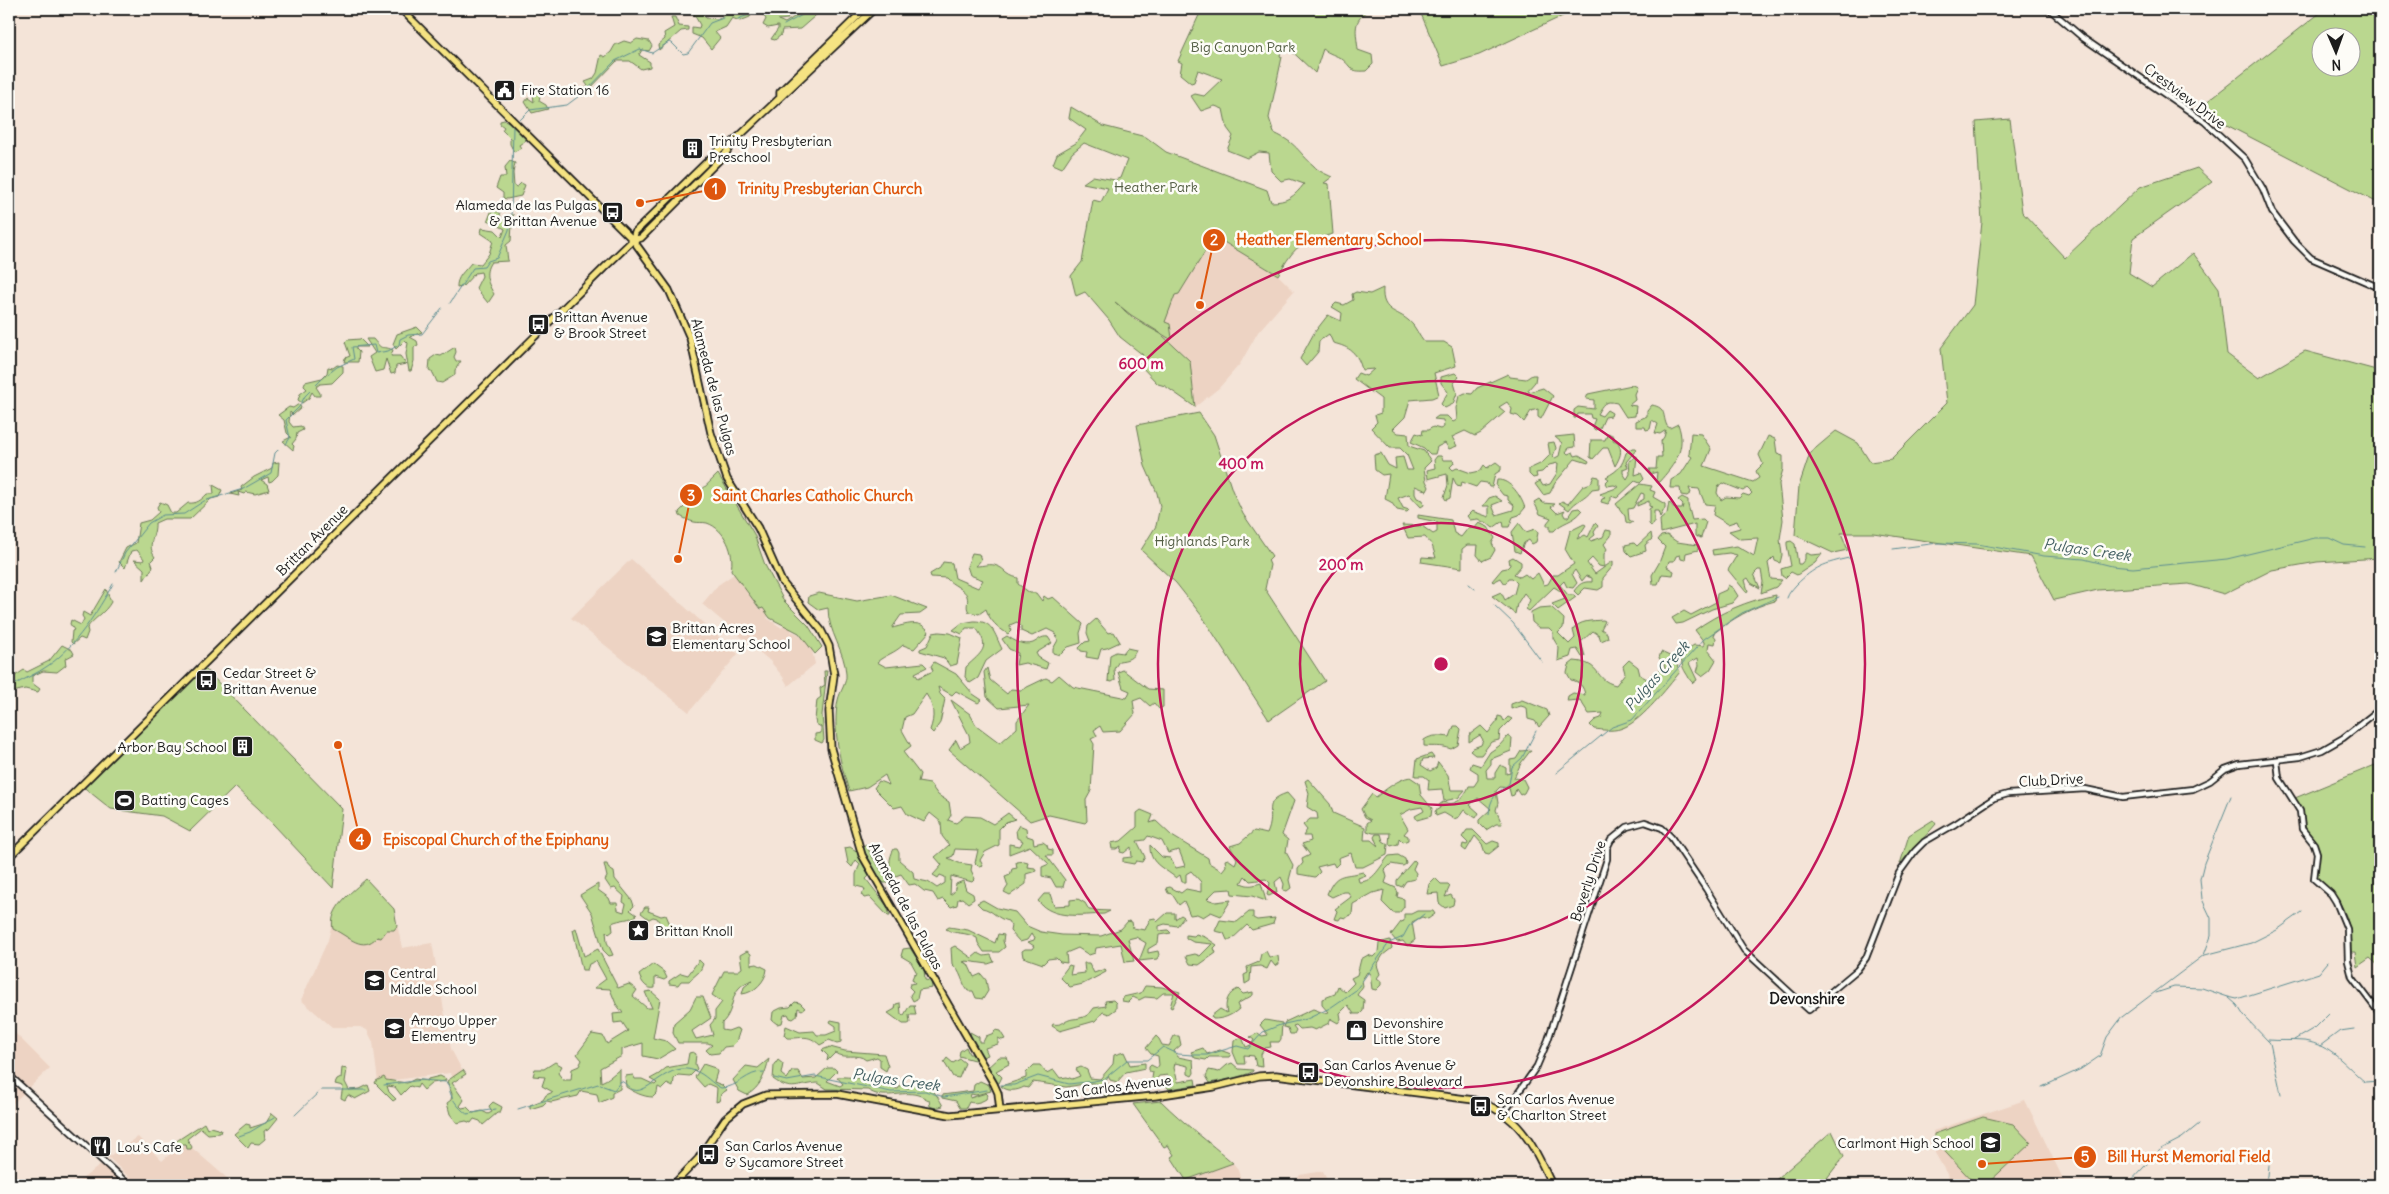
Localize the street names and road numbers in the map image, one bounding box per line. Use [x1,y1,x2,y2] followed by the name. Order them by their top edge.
[2140,59,2230,133] street label: Crestview Drive
[687,316,741,458] street label: Alameda de las Pulgas
[272,500,352,580] street label: Brittan Avenue
[2018,769,2084,791] street label: Club Drive
[1566,838,1610,924] street label: Beverly Drive
[865,839,947,973] street label: Alameda de las Pulgas
[1054,1071,1172,1103] street label: San Carlos Avenue

